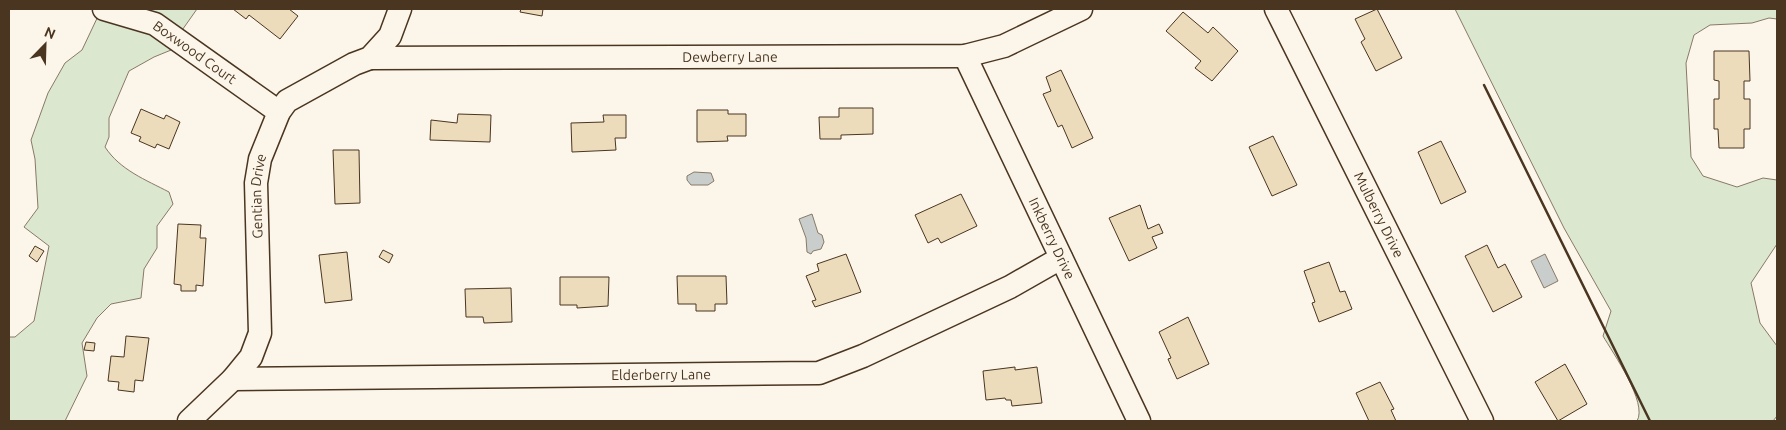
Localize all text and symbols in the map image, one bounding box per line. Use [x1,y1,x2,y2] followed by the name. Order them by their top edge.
[150,17,240,88] street label: Boxwood Court
[20,20,70,70] north arrow
[42,24,58,42] text: N
[682,49,778,65] street label: Dewberry Lane
[248,151,269,239] street label: Gentian Drive
[1351,169,1407,260] street label: Mulberry Drive
[1026,195,1078,282] street label: Inkberry Drive
[611,366,711,383] street label: Elderberry Lane

